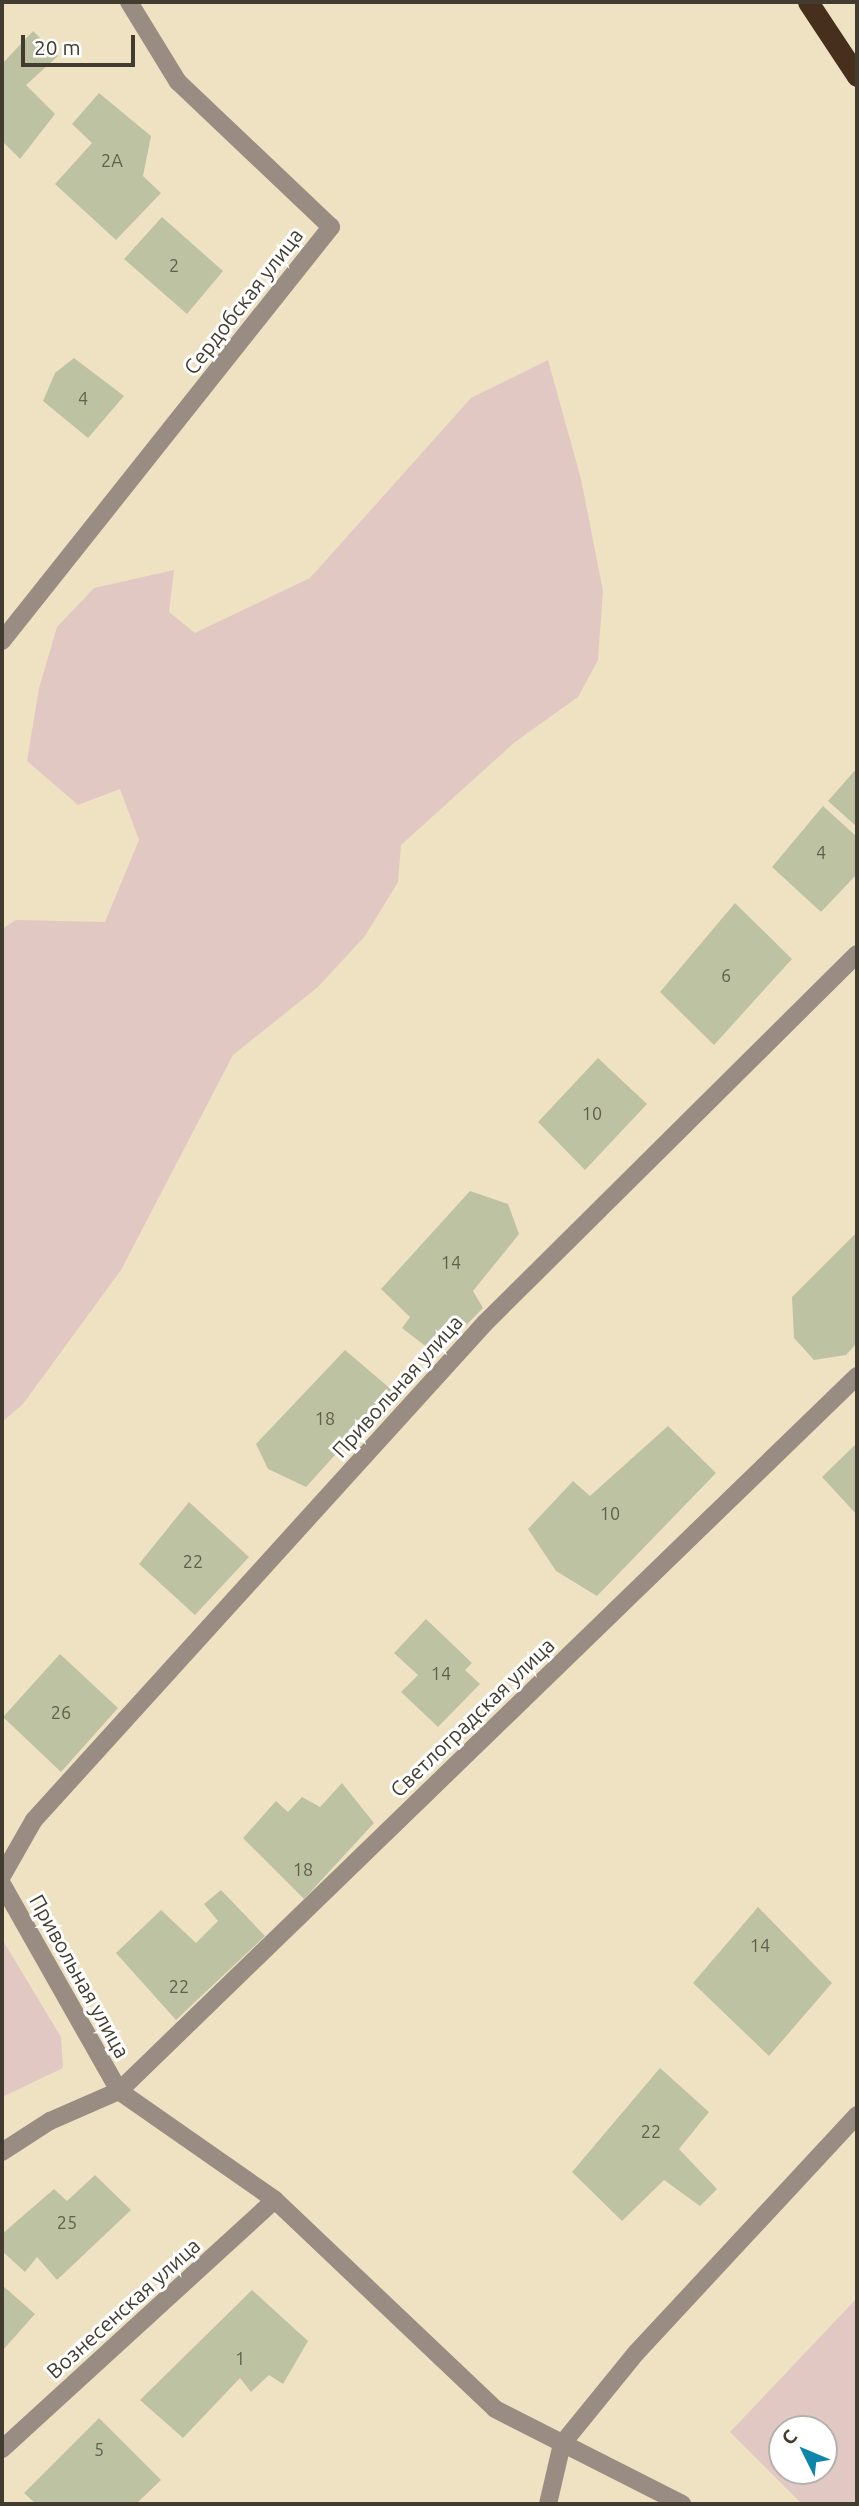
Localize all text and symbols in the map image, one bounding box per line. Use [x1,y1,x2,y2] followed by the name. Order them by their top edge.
[24,21,138,65] scale bar
[34,35,81,59] text: 20 m
[101,149,123,171] house number: 2А
[178,223,308,379] street label: Сердобская улица
[169,254,179,276] house number: 2
[78,387,88,409] house number: 4
[816,841,826,863] house number: 4
[721,964,731,986] house number: 6
[582,1102,602,1124] house number: 10
[441,1251,461,1273] house number: 14
[326,1310,468,1462] street label: Привольная улица
[315,1407,335,1429] house number: 18
[600,1502,620,1524] house number: 10
[183,1550,203,1572] house number: 22
[385,1632,559,1802] street label: Светлоградская улица
[431,1662,451,1684] house number: 14
[51,1701,71,1723] house number: 26
[293,1858,313,1880] house number: 18
[25,1890,135,2062] street label: Привольная улица
[750,1934,770,1956] house number: 14
[169,1975,189,1997] house number: 22
[641,2120,661,2142] house number: 22
[57,2211,77,2233] house number: 25
[41,2232,205,2384] street label: Вознесенская улица
[235,2347,245,2369] house number: 1
[768,2415,838,2485] north arrow
[777,2425,801,2449] text: С
[94,2438,104,2460] house number: 5

